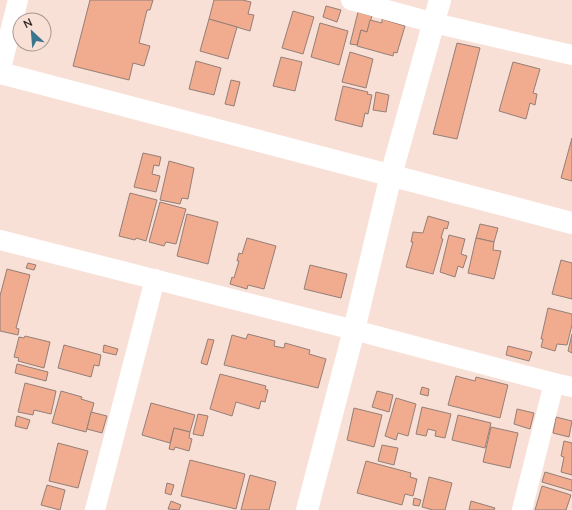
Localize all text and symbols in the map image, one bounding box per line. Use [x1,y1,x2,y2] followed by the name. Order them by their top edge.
[12,12,52,52] north arrow
[21,15,34,31] text: N

